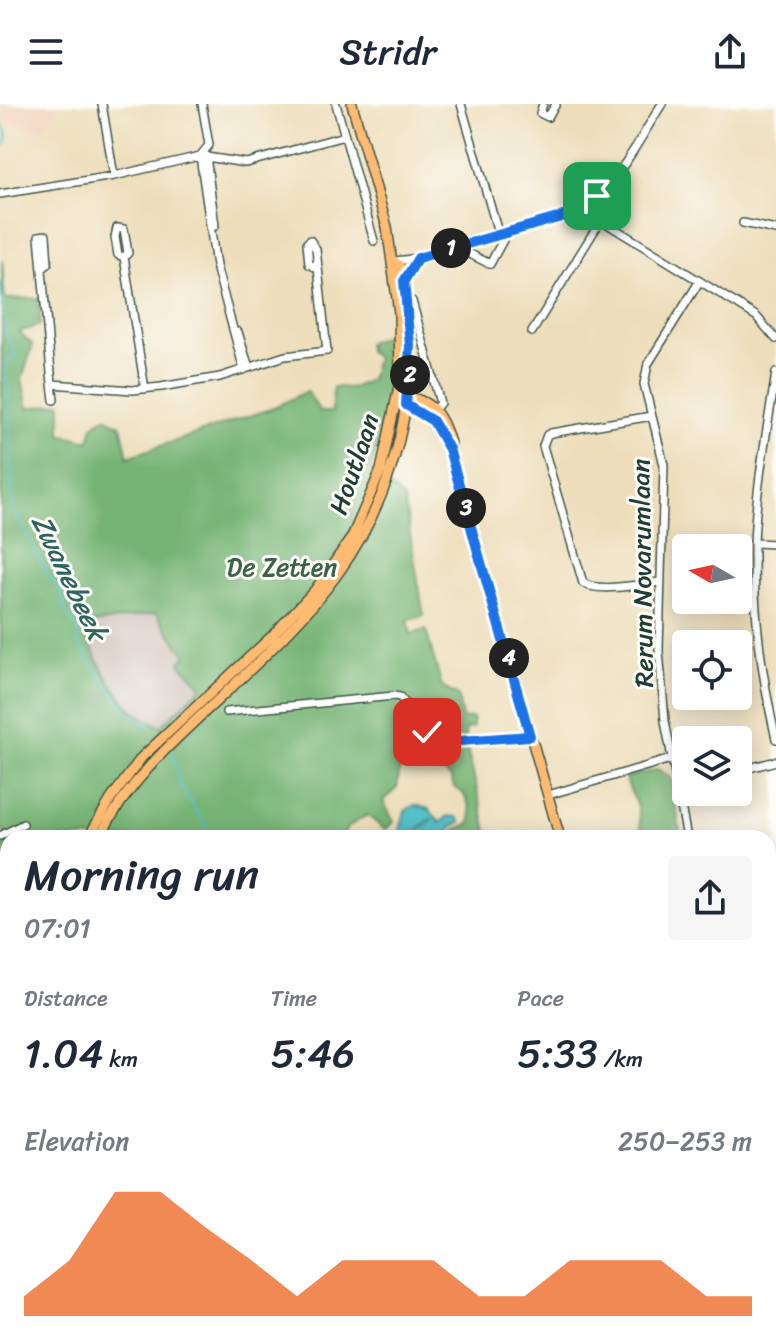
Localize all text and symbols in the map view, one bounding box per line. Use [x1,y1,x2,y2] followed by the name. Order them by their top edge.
[340,20,436,84] text: Stridr
[24,30,68,74] icon: menu
[708,30,752,74] icon: share
[563,162,631,230] pin
[575,174,619,218] icon: arrive
[431,228,471,268] pin: 1
[446,228,456,267] text: 1
[390,355,430,395] pin: 2
[404,355,416,394] text: 2
[315,407,393,521] street label: Houtlaan
[617,458,667,688] street label: Rerum Novarumlaan
[446,488,486,528] pin: 3
[460,488,472,527] text: 3
[18,505,123,652] water label: Zwanebeek
[672,534,752,614] north arrow
[672,534,752,806] map controls
[227,544,337,590] park label: De Zetten
[672,630,752,710] button: locate
[489,638,529,678] pin: 4
[502,638,516,677] text: 4
[393,698,461,766] pin
[405,710,449,754] icon: check
[672,726,752,806] button: layers
[24,836,259,914] text: Morning run
[668,856,752,940] button: share
[24,905,91,951] text: 07:01
[24,979,108,1018] text: Distance
[271,979,317,1018] text: Time
[517,979,564,1018] text: Pace
[24,1018,104,1089] text: 1.04
[271,1018,355,1089] text: 5:46
[517,1018,598,1089] text: 5:33
[104,1040,138,1079] text: km
[598,1040,643,1079] text: /km
[24,1118,129,1164] text: Elevation
[618,1118,752,1164] text: 250–253 m

